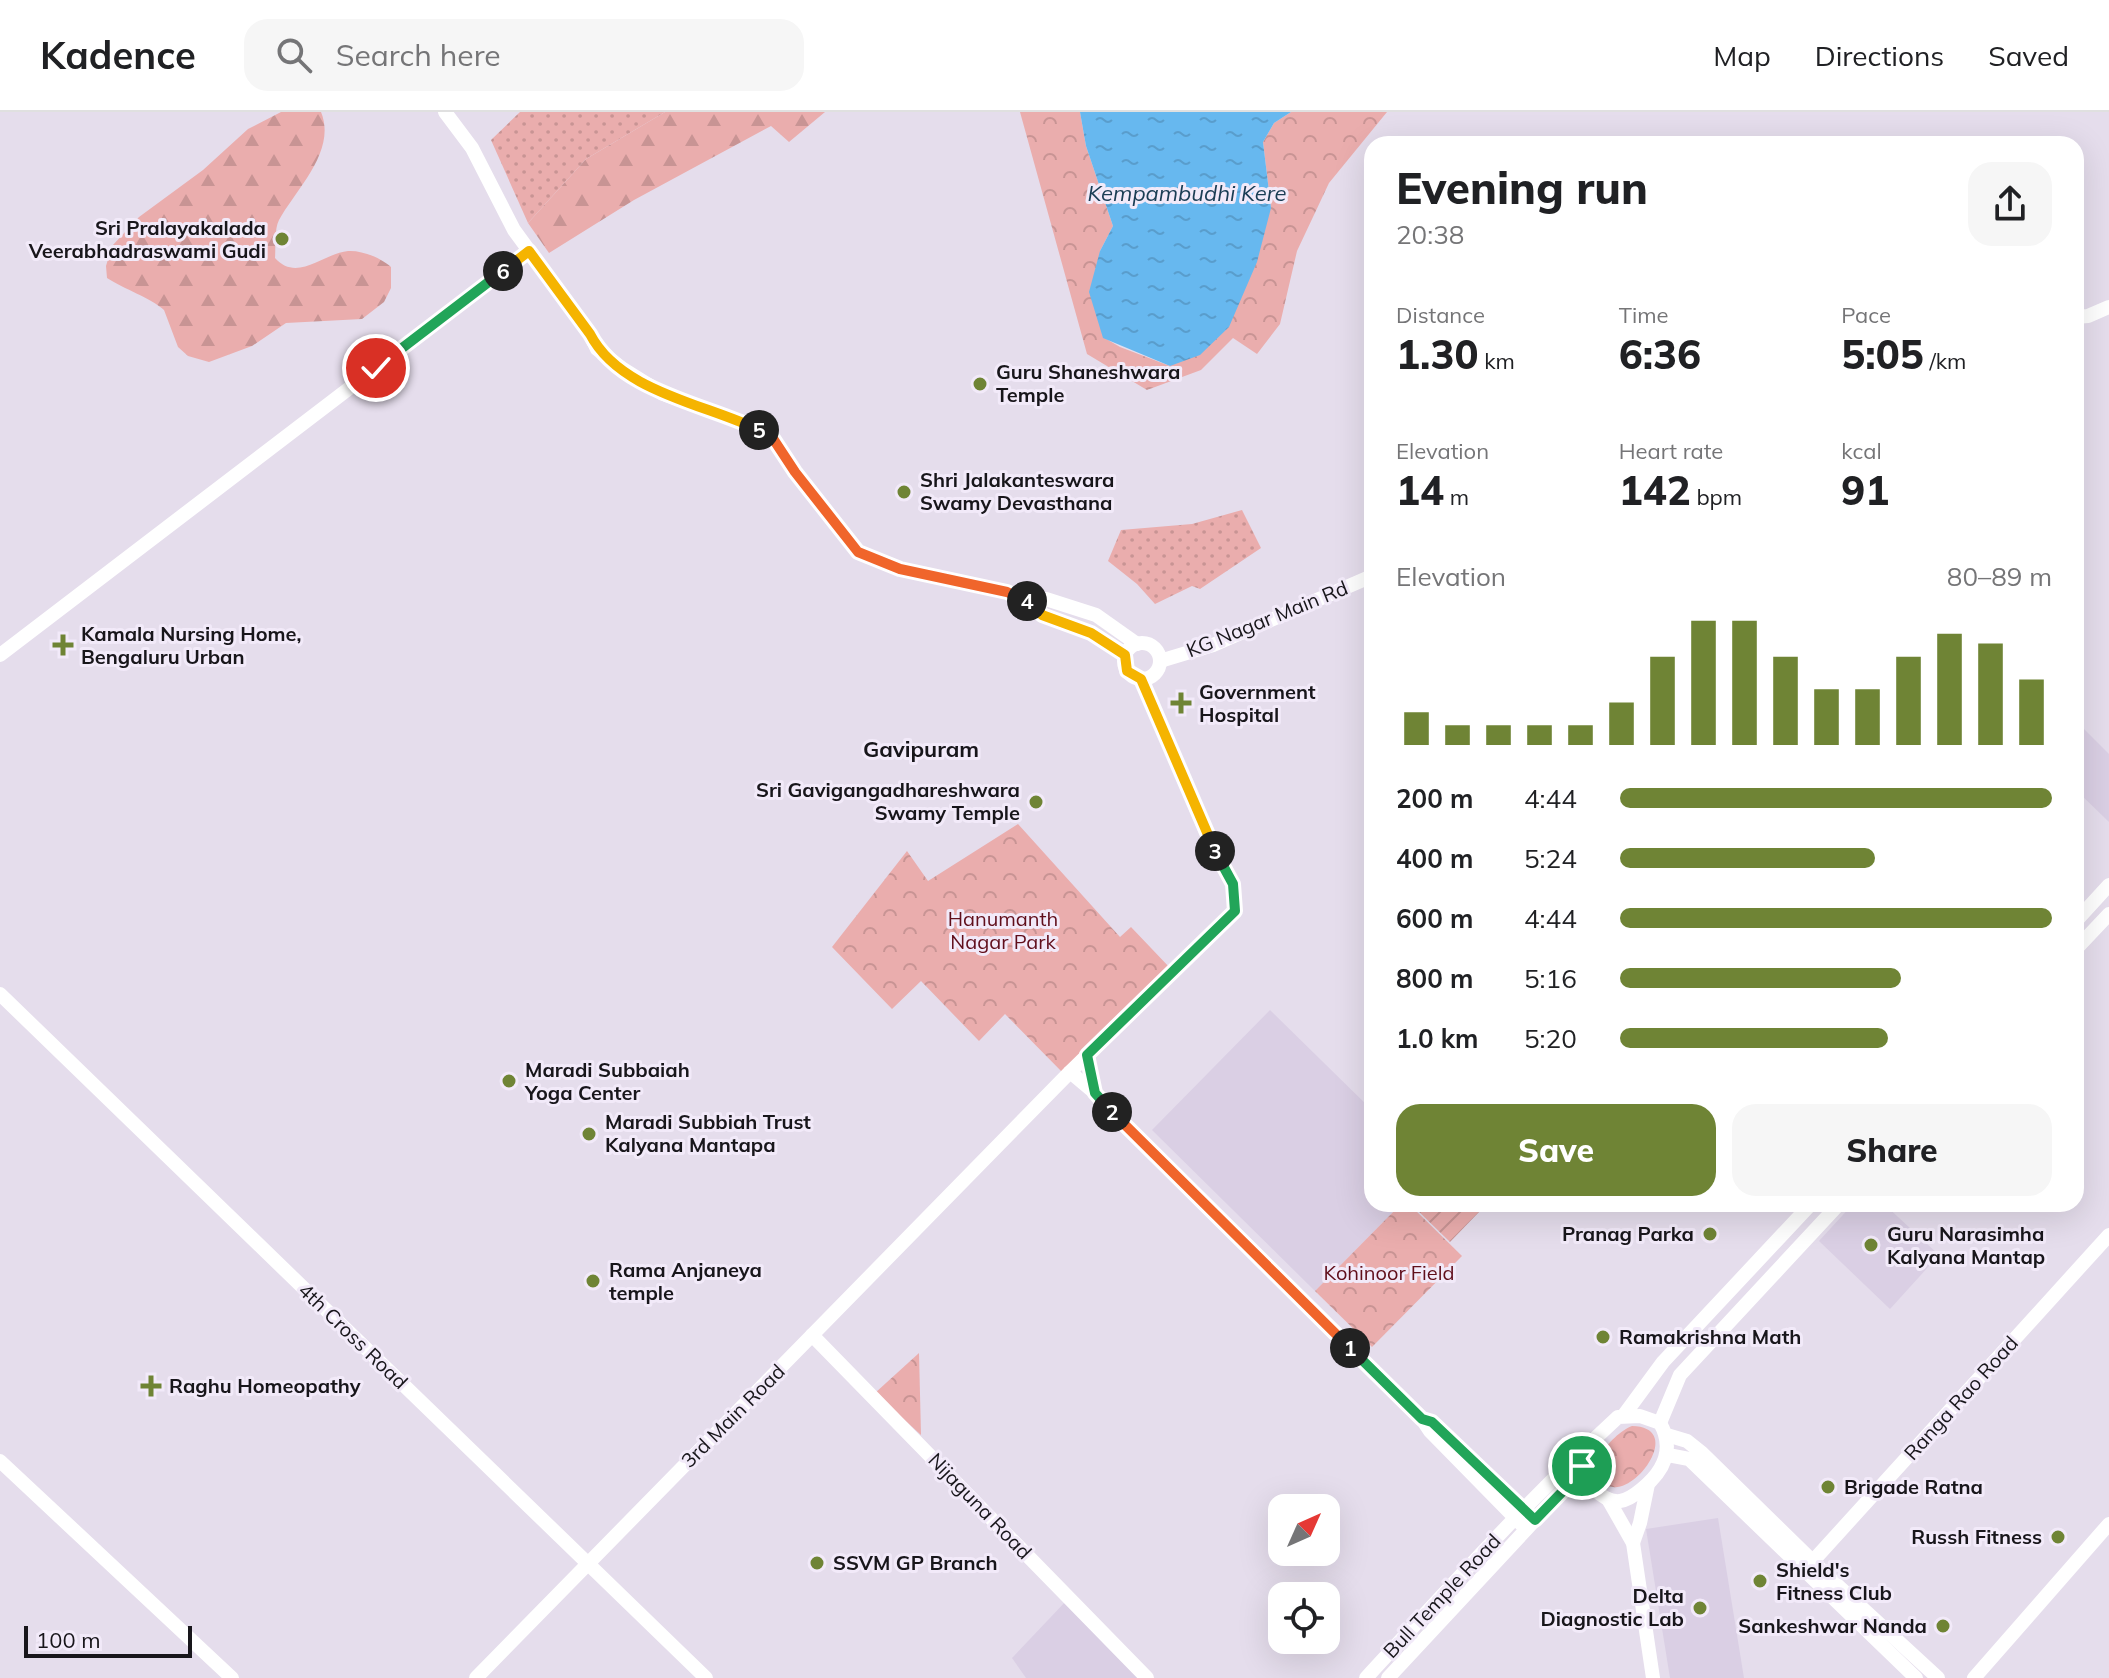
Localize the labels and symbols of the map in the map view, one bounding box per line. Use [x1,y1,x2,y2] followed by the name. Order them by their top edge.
[1087,179,1287,207] water label: Kempambudhi Kere
[28,215,266,263] place label: Sri Pralayakalada Veerabhadraswami Gudi
[273,230,291,248] marker: Sri Pralayakalada Veerabhadraswami Gudi
[483,251,523,291] pin: 6
[342,334,410,402] pin
[996,359,1180,407] place label: Guru Shaneshwara Temple
[971,375,989,393] marker: Guru Shaneshwara Temple
[739,410,779,450] pin: 5
[920,467,1114,515] place label: Shri Jalakanteswara Swamy Devasthana
[895,483,913,501] marker: Shri Jalakanteswara Swamy Devasthana
[1182,575,1351,662] street label: KG Nagar Main Rd
[1007,581,1047,621] pin: 4
[81,621,301,669] place label: Kamala Nursing Home, Bengaluru Urban
[52,634,74,656] marker: Kamala Nursing Home, Bengaluru Urban
[1199,679,1316,727] place label: Government Hospital
[1170,692,1192,714] marker: Government Hospital
[863,735,979,763] district label: Gavipuram
[756,777,1020,825] place label: Sri Gavigangadhareshwara Swamy Temple
[1027,793,1045,811] marker: Sri Gavigangadhareshwara Swamy Temple
[1195,831,1235,871] pin: 3
[948,906,1058,954] park label: Hanumanth Nagar Park
[524,1057,690,1105] place label: Maradi Subbaiah Yoga Center
[500,1072,518,1090] marker: Maradi Subbaiah Yoga Center
[1092,1092,1132,1132] pin: 2
[605,1109,811,1157] place label: Maradi Subbiah Trust Kalyana Mantapa
[580,1125,598,1143] marker: Maradi Subbiah Trust Kalyana Mantapa
[1562,1221,1694,1246] place label: Pranag Parka
[1887,1221,2045,1269] place label: Guru Narasimha Kalyana Mantap
[1701,1225,1719,1243] marker: Pranag Parka
[1862,1236,1880,1254] marker: Guru Narasimha Kalyana Mantap
[609,1257,762,1305] place label: Rama Anjaneya temple
[1323,1260,1455,1285] park label: Kohinoor Field
[584,1272,602,1290] marker: Rama Anjaneya temple
[293,1277,413,1394] street label: 4th Cross Road
[1619,1324,1801,1349] place label: Ramakrishna Math
[1330,1328,1370,1368] pin: 1
[1594,1328,1612,1346] marker: Ramakrishna Math
[1898,1330,2023,1465] street label: Ranga Rao Road
[676,1359,790,1473] street label: 3rd Main Road
[169,1373,361,1398] place label: Raghu Homeopathy
[140,1375,162,1397] marker: Raghu Homeopathy
[1548,1432,1616,1500] pin
[923,1447,1037,1564] street label: Nijaguna Road
[1844,1474,1983,1499] place label: Brigade Ratna
[1819,1478,1837,1496] marker: Brigade Ratna
[1268,1494,1340,1566] north arrow
[1911,1524,2042,1549] place label: Russh Fitness
[1378,1528,1506,1663] street label: Bull Temple Road
[2049,1528,2067,1546] marker: Russh Fitness
[833,1550,998,1575] place label: SSVM GP Branch
[808,1554,826,1572] marker: SSVM GP Branch
[1776,1557,1892,1605] place label: Shield's Fitness Club
[1751,1572,1769,1590] marker: Shield's Fitness Club
[1541,1583,1684,1631] place label: Delta Diagnostic Lab
[1691,1599,1709,1617] marker: Delta Diagnostic Lab
[1738,1613,1927,1638] place label: Sankeshwar Nanda
[1934,1617,1952,1635] marker: Sankeshwar Nanda
[24,1622,192,1658] scale bar

